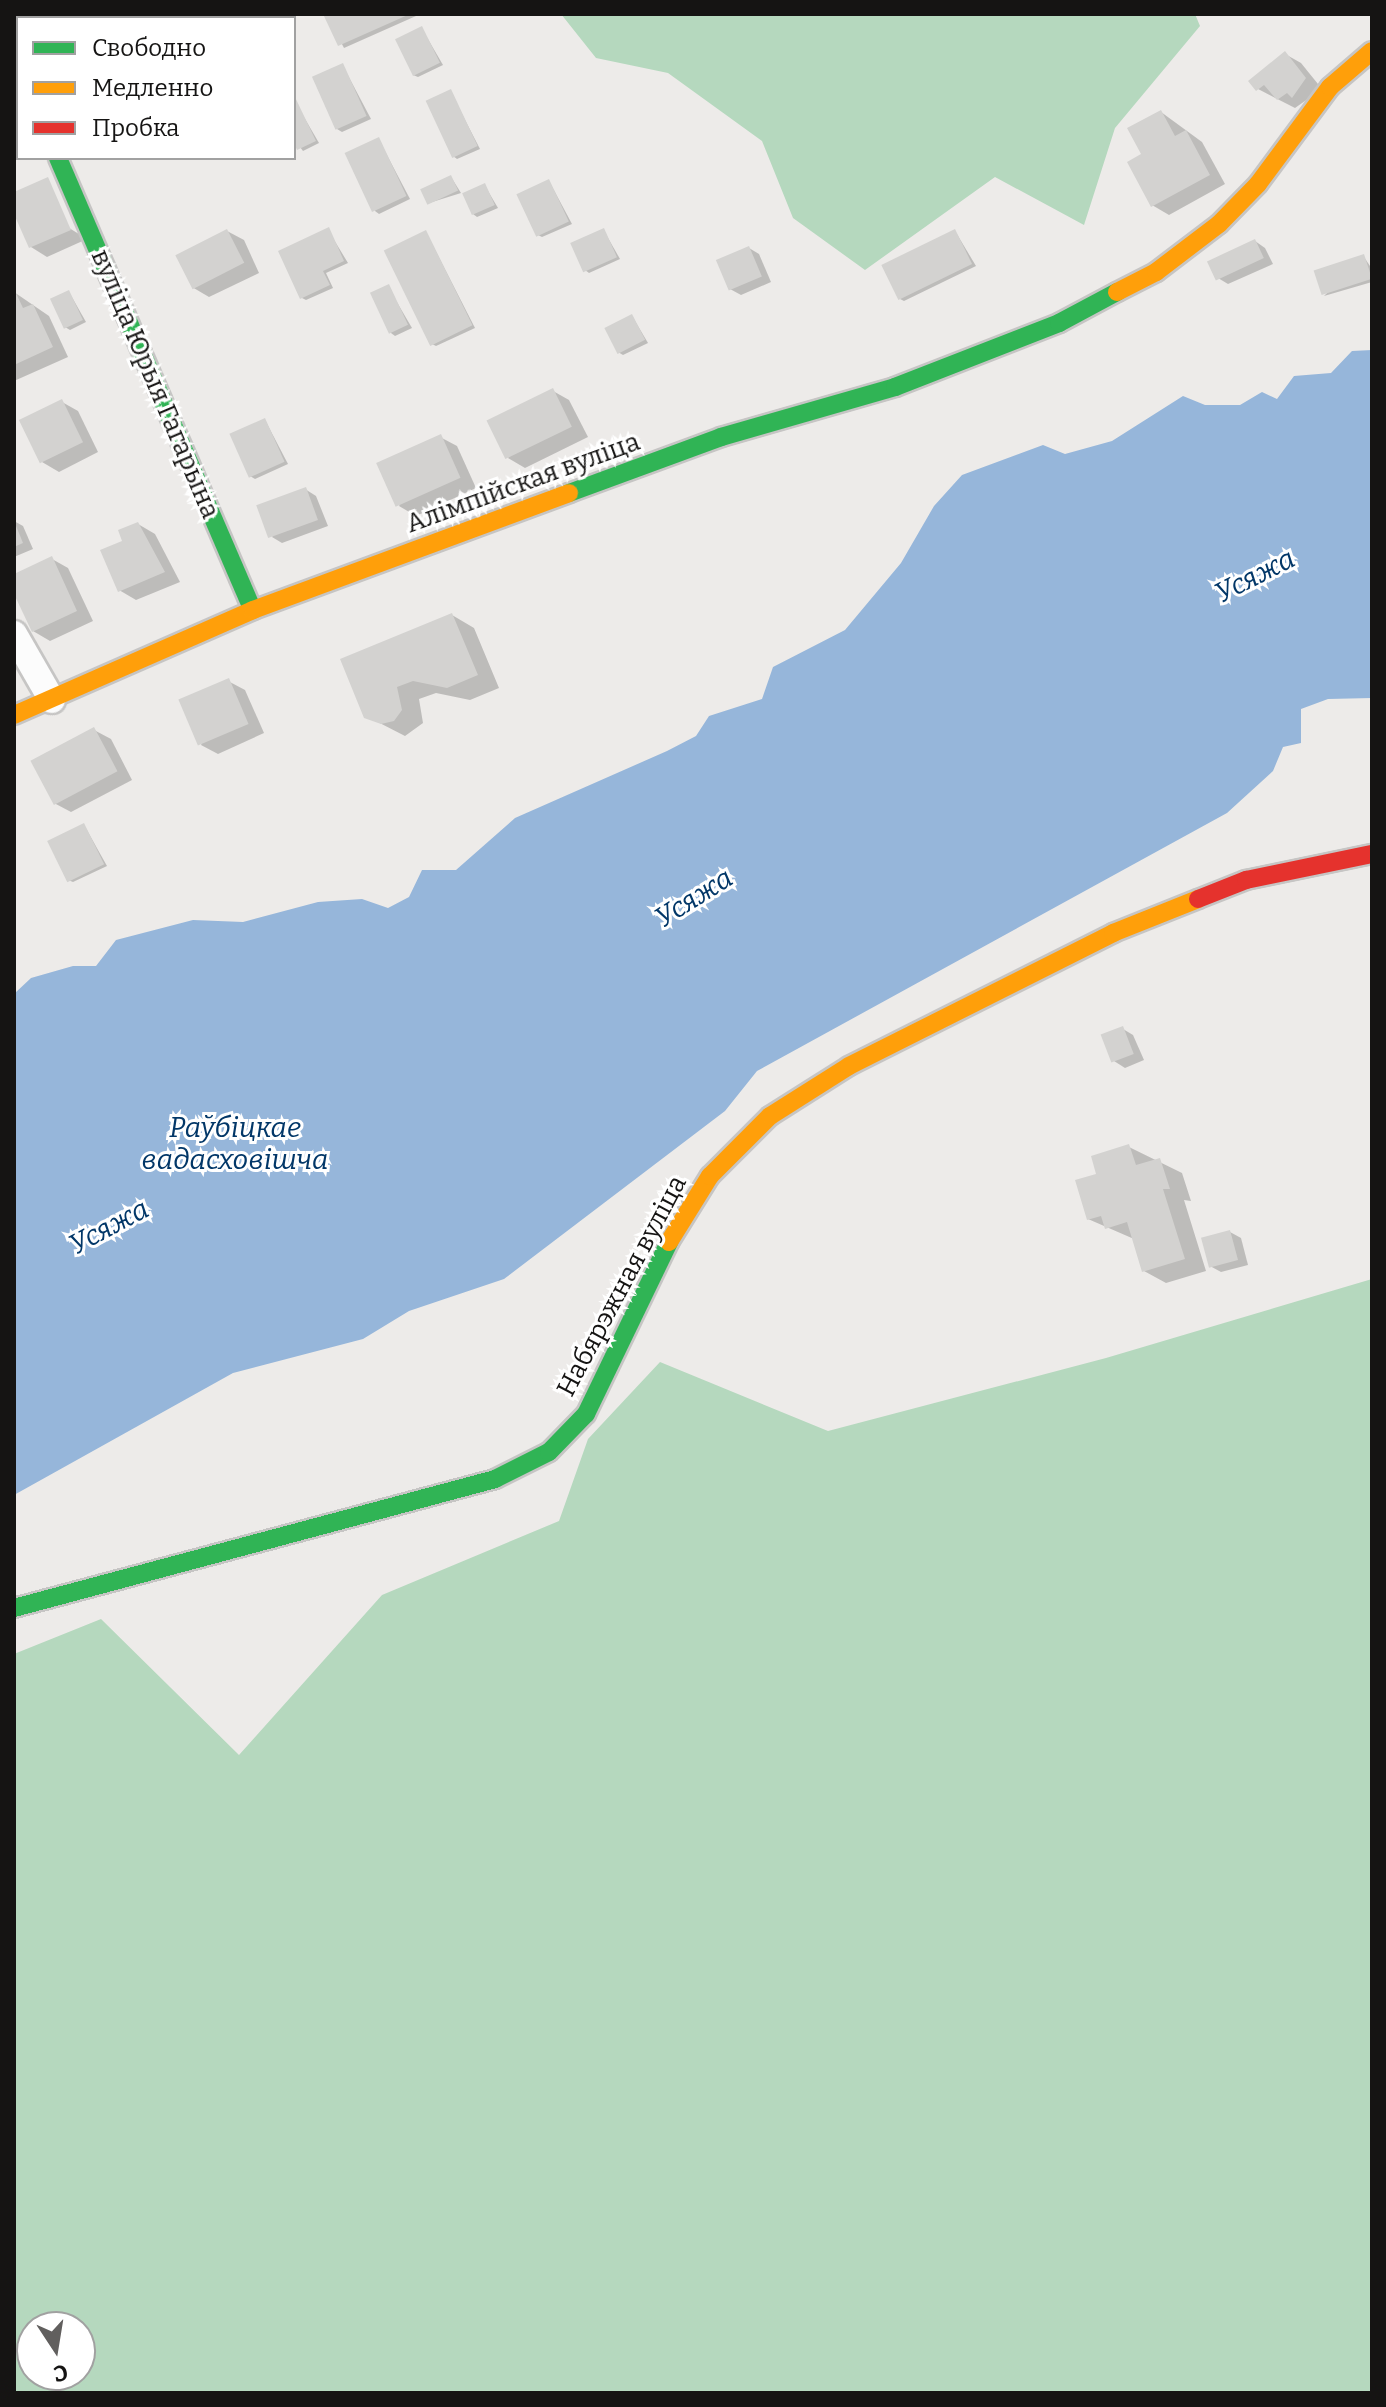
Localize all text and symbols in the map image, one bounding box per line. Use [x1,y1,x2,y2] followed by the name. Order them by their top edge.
[16,16,296,160] legend
[92,34,206,62] text: Свободно
[92,74,213,102] text: Медленно
[92,114,179,142] text: Пробка
[84,245,226,523] street label: вуліца Юрыя Гагарына
[402,426,644,540] street label: Алімпійская вуліца
[1209,542,1301,610] water label: Усяжа
[649,861,739,935] water label: Усяжа
[142,1111,328,1177] water label: Раўбіцкае вадасховішча
[551,1170,693,1402] street label: Набярэжная вуліца
[63,1192,155,1262] water label: Усяжа
[16,2311,96,2391] north arrow
[51,2358,70,2388] text: С

